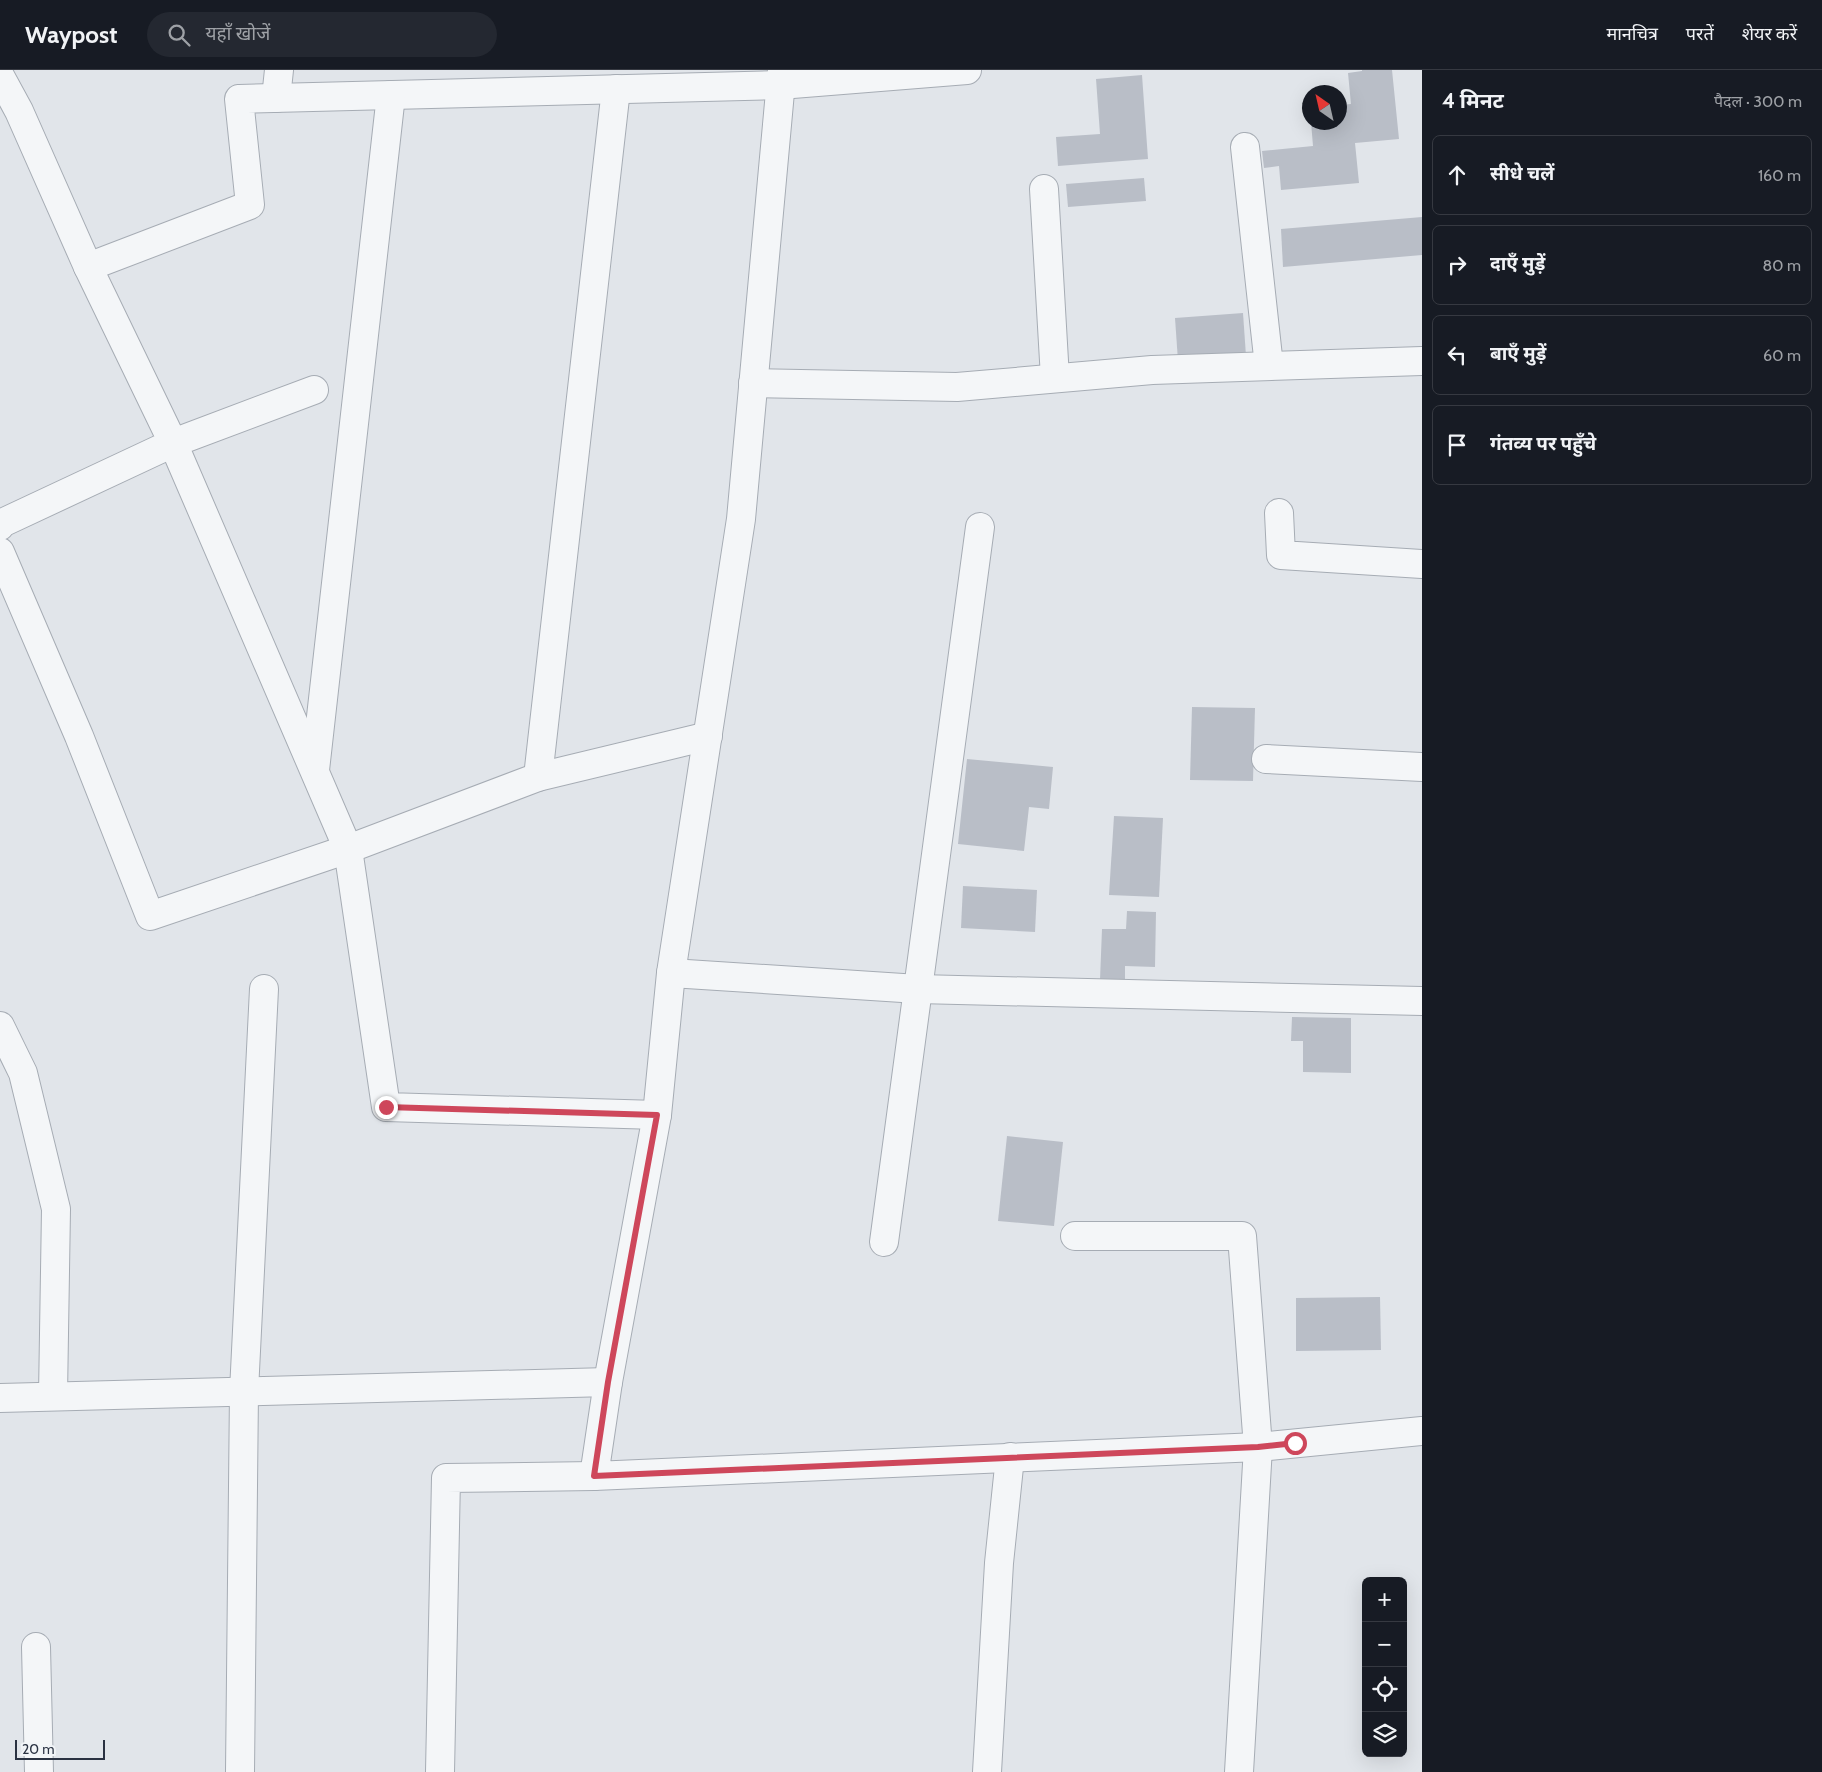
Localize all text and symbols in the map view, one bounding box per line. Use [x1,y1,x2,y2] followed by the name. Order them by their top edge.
[147,12,497,57] search box
[25,20,117,49] text: Waypost
[165,21,193,49] icon: search
[205,22,270,45] text: यहाँ खोजें
[1606,23,1658,45] text: मानचित्र
[1686,23,1714,45] text: परतें
[1742,23,1797,45] text: शेयर करें
[1302,85,1347,130] north arrow
[1442,88,1504,113] text: 4 मिनट
[1714,92,1802,111] text: पैदल · 300 m
[1443,161,1471,189] icon: ahead
[1490,162,1554,185] text: सीधे चलें
[1758,166,1801,185] text: 160 m
[1443,251,1471,279] icon: right
[1490,252,1545,275] text: दाएँ मुड़ें
[1763,256,1801,275] text: 80 m
[1443,341,1471,369] icon: left
[1490,342,1546,365] text: बाएँ मुड़ें
[1763,346,1801,365] text: 60 m
[1443,431,1471,459] icon: arrive
[1490,432,1596,455] text: गंतव्य पर पहुँचे
[375,1096,398,1119] route end
[1284,1432,1307,1455] route start
[1362,1577,1407,1757] map controls
[1362,1577,1407,1622] button: +
[1362,1622,1407,1667] button: −
[1362,1667,1407,1712] button: locate
[1362,1712,1407,1757] button: layers
[15,1737,105,1760] scale bar
[22,1740,55,1758] text: 20 m

